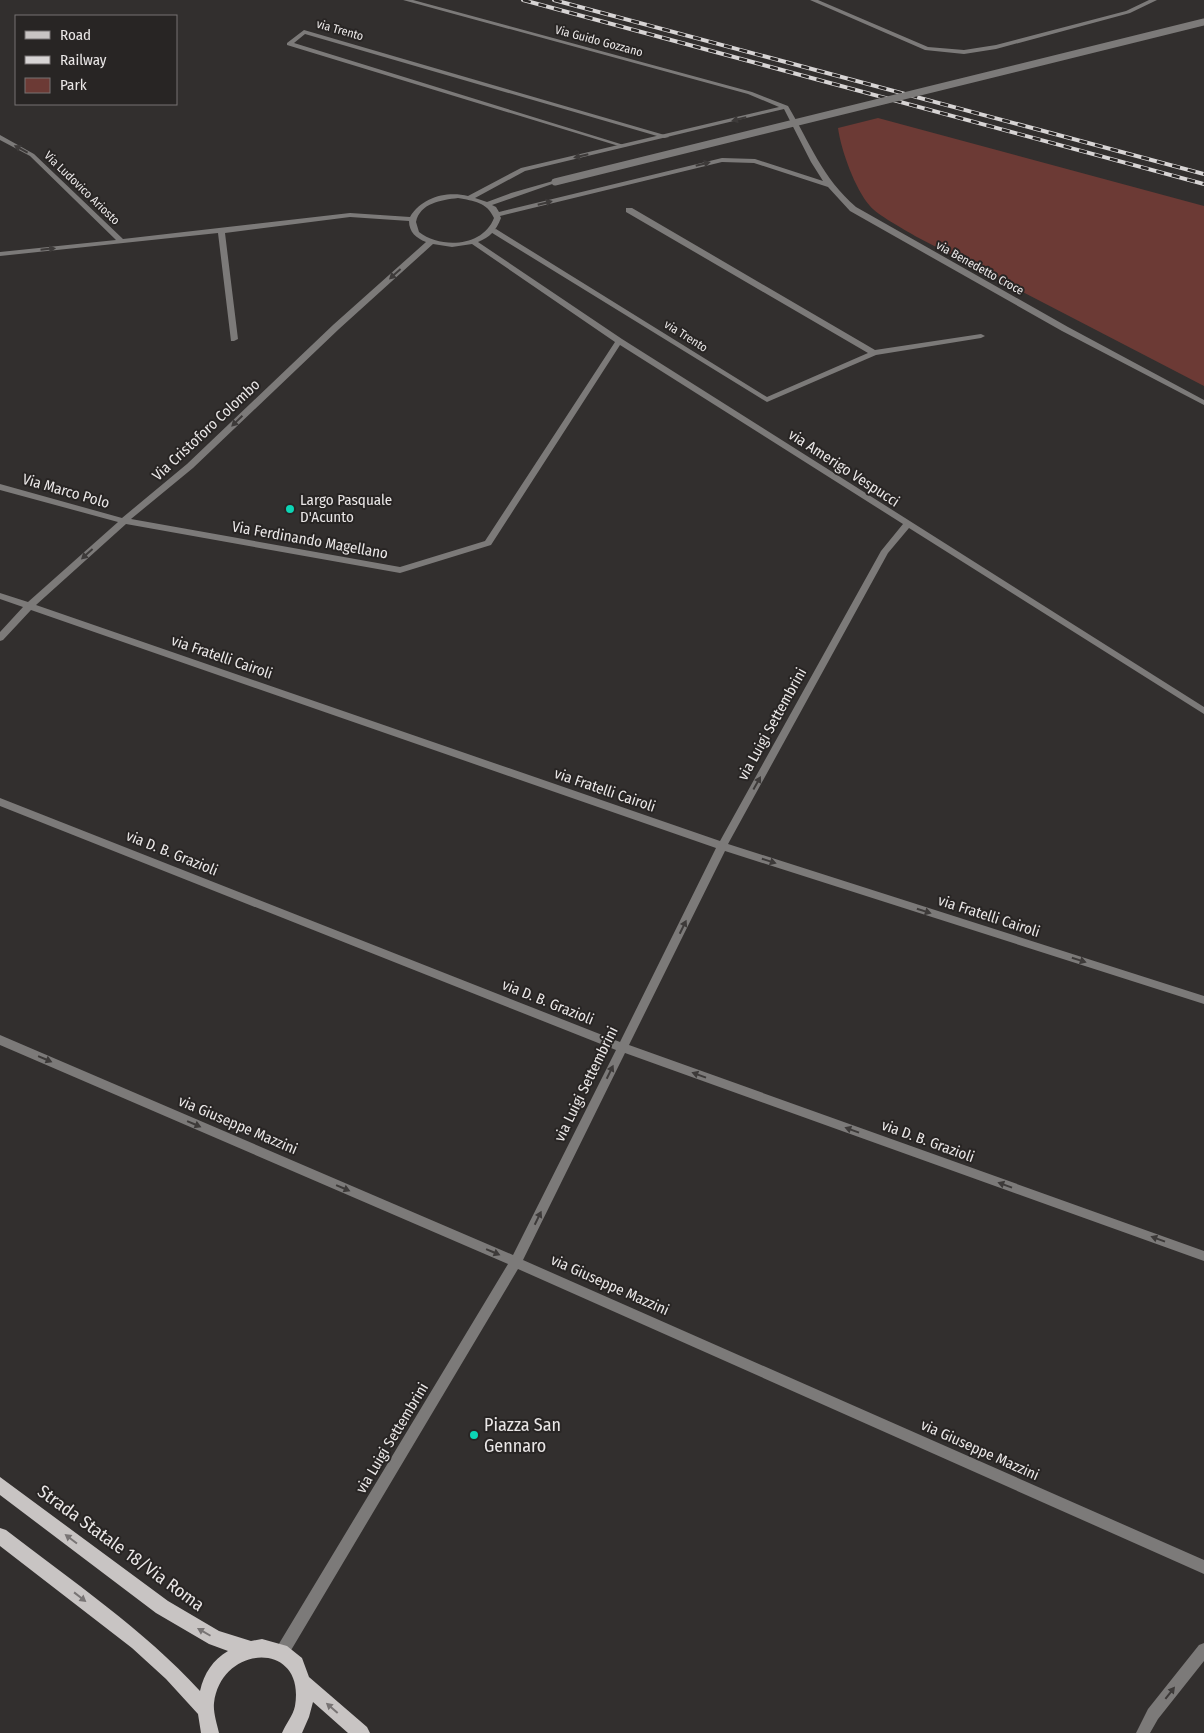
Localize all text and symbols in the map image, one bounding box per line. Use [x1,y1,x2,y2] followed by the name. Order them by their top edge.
[15,15,178,105] legend
[315,17,365,43] street label: via Trento
[553,23,645,59] street label: Via Guido Gozzano
[60,26,91,44] text: Road
[60,51,107,69] text: Railway
[60,76,87,94] text: Park
[731,115,746,123] one-way arrow
[14,145,29,153] one-way arrow
[41,148,123,228] street label: Via Ludovico Ariosto
[573,152,588,160] one-way arrow
[695,160,710,168] one-way arrow
[537,199,552,207] one-way arrow
[934,238,1026,298] street label: via Benedetto Croce
[41,245,57,253] one-way arrow
[389,268,401,280] one-way arrow
[662,317,710,355] street label: via Trento
[148,375,264,485] street label: Via Cristoforo Colombo
[232,415,244,427] one-way arrow
[785,425,903,511] street label: via Amerigo Vespucci
[20,470,112,512] street label: Via Marco Polo
[300,491,392,526] place label: Largo Pasquale D'Acunto
[284,503,296,515] marker: Largo Pasquale D'Acunto
[231,517,390,563] street label: Via Ferdinando Magellano
[81,548,94,559] one-way arrow
[169,631,275,683] street label: via Fratelli Cairoli
[734,665,810,783] street label: via Luigi Settembrini
[552,764,658,816] street label: via Fratelli Cairoli
[753,776,762,789] one-way arrow
[123,826,221,880] street label: via D. B. Grazioli
[762,858,777,866] one-way arrow
[936,891,1042,941] street label: via Fratelli Cairoli
[916,907,931,915] one-way arrow
[679,920,687,934] one-way arrow
[1071,957,1086,965] one-way arrow
[499,975,597,1029] street label: via D. B. Grazioli
[550,1024,622,1144] street label: via Luigi Settembrini
[38,1056,52,1064] one-way arrow
[606,1065,614,1080] one-way arrow
[691,1071,706,1079] one-way arrow
[176,1092,300,1158] street label: via Giuseppe Mazzini
[879,1116,977,1166] street label: via D. B. Grazioli
[187,1120,201,1128] one-way arrow
[844,1126,859,1134] one-way arrow
[997,1181,1012,1189] one-way arrow
[336,1184,351,1192] one-way arrow
[534,1211,542,1225] one-way arrow
[1150,1235,1165,1243] one-way arrow
[486,1248,500,1256] one-way arrow
[548,1251,672,1319] street label: via Giuseppe Mazzini
[352,1379,432,1497] street label: via Luigi Settembrini
[484,1414,561,1457] place label: Piazza San Gennaro
[918,1416,1042,1484] street label: via Giuseppe Mazzini
[468,1429,480,1441] marker: Piazza San Gennaro
[33,1480,209,1616] street label: Strada Statale 18/Via Roma
[64,1534,78,1544] one-way arrow
[73,1592,86,1603] one-way arrow
[196,1628,211,1636] one-way arrow
[1165,1686,1175,1699] one-way arrow
[326,1703,338,1714] one-way arrow

